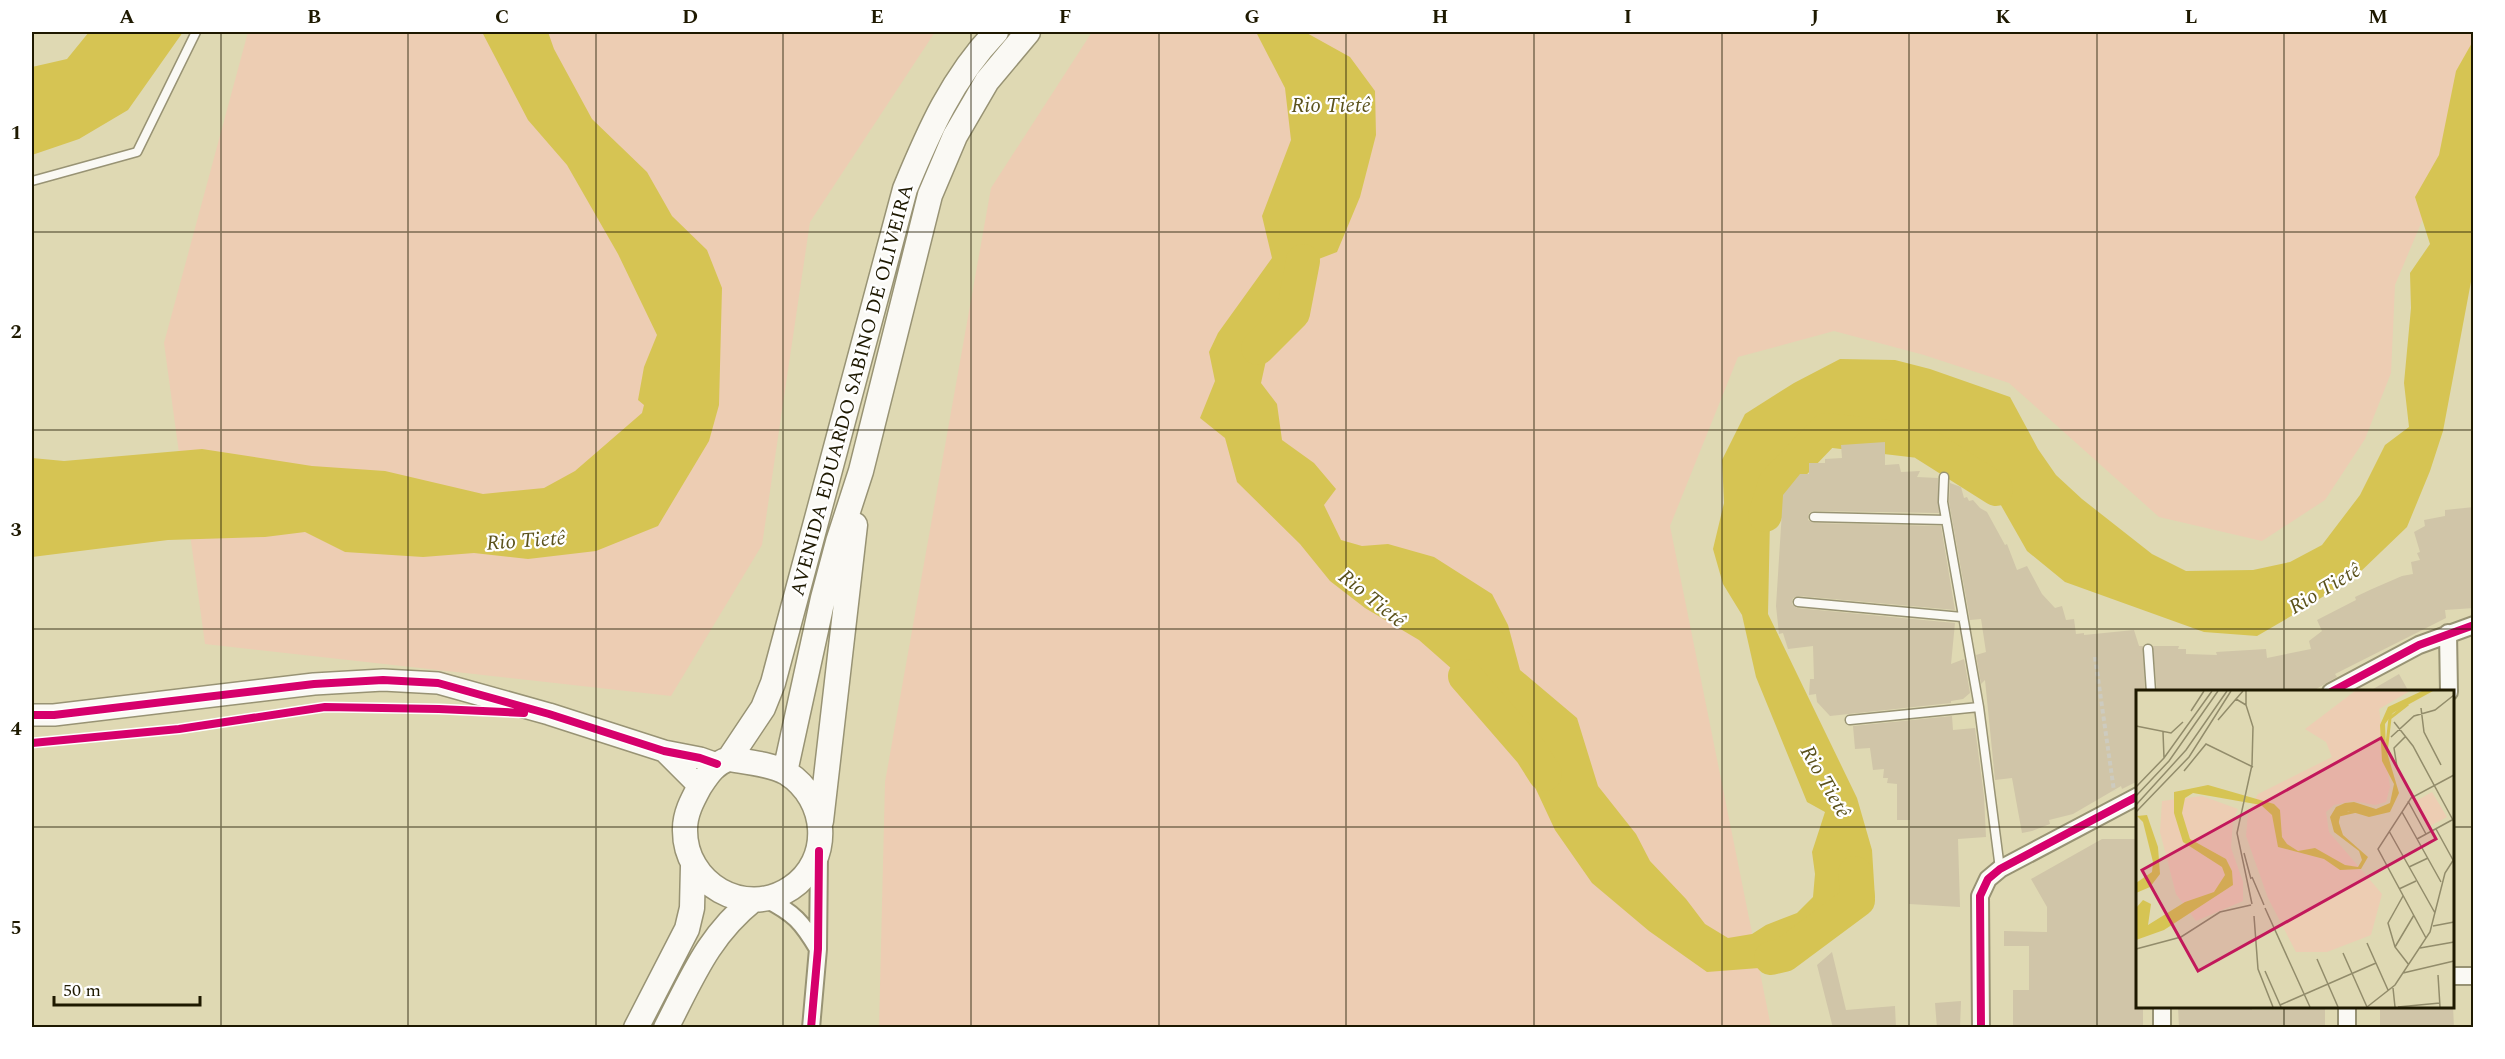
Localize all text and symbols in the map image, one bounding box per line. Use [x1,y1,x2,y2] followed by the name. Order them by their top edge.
[119,2,135,32] text: A
[307,2,321,32] text: B
[495,2,509,32] text: C
[682,2,698,32] text: D
[870,2,884,32] text: E
[1059,2,1071,32] text: F
[1244,2,1260,32] text: G
[1432,2,1448,32] text: H
[1624,2,1632,32] text: I
[1811,2,1819,32] text: J
[1995,2,2011,32] text: K
[2185,2,2197,32] text: L
[2368,2,2388,32] text: M
[1291,90,1371,122] water label: Rio Tietê
[10,118,22,148] text: 1
[782,180,922,600] street label: AVENIDA EDUARDO SABINO DE OLIVEIRA
[10,317,22,347] text: 2
[10,515,22,545] text: 3
[485,522,567,560] water label: Rio Tietê
[2283,554,2368,623] water label: Rio Tietê
[1331,562,1413,637] water label: Rio Tietê
[2136,690,2454,1008] inset map
[10,714,22,744] text: 4
[1791,740,1859,825] water label: Rio Tietê
[10,913,22,943] text: 5
[54,969,200,1007] scale bar
[63,977,101,1004] text: 50 m

